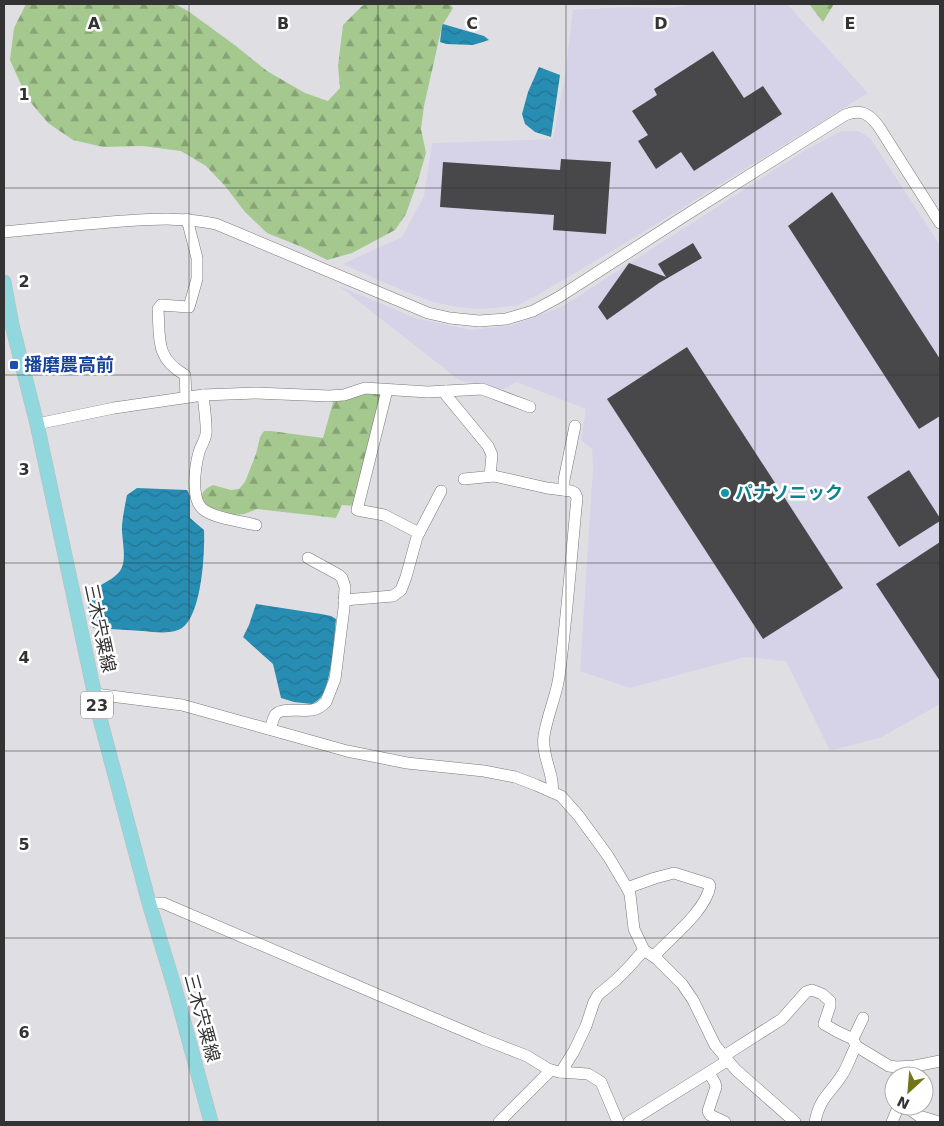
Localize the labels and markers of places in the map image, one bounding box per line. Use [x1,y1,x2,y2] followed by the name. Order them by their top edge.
[24,354,114,375] place label: 播磨農高前
[8,359,20,371] marker: 播磨農高前
[735,482,843,503] place label: パナソニック
[719,487,731,499] marker: パナソニック

